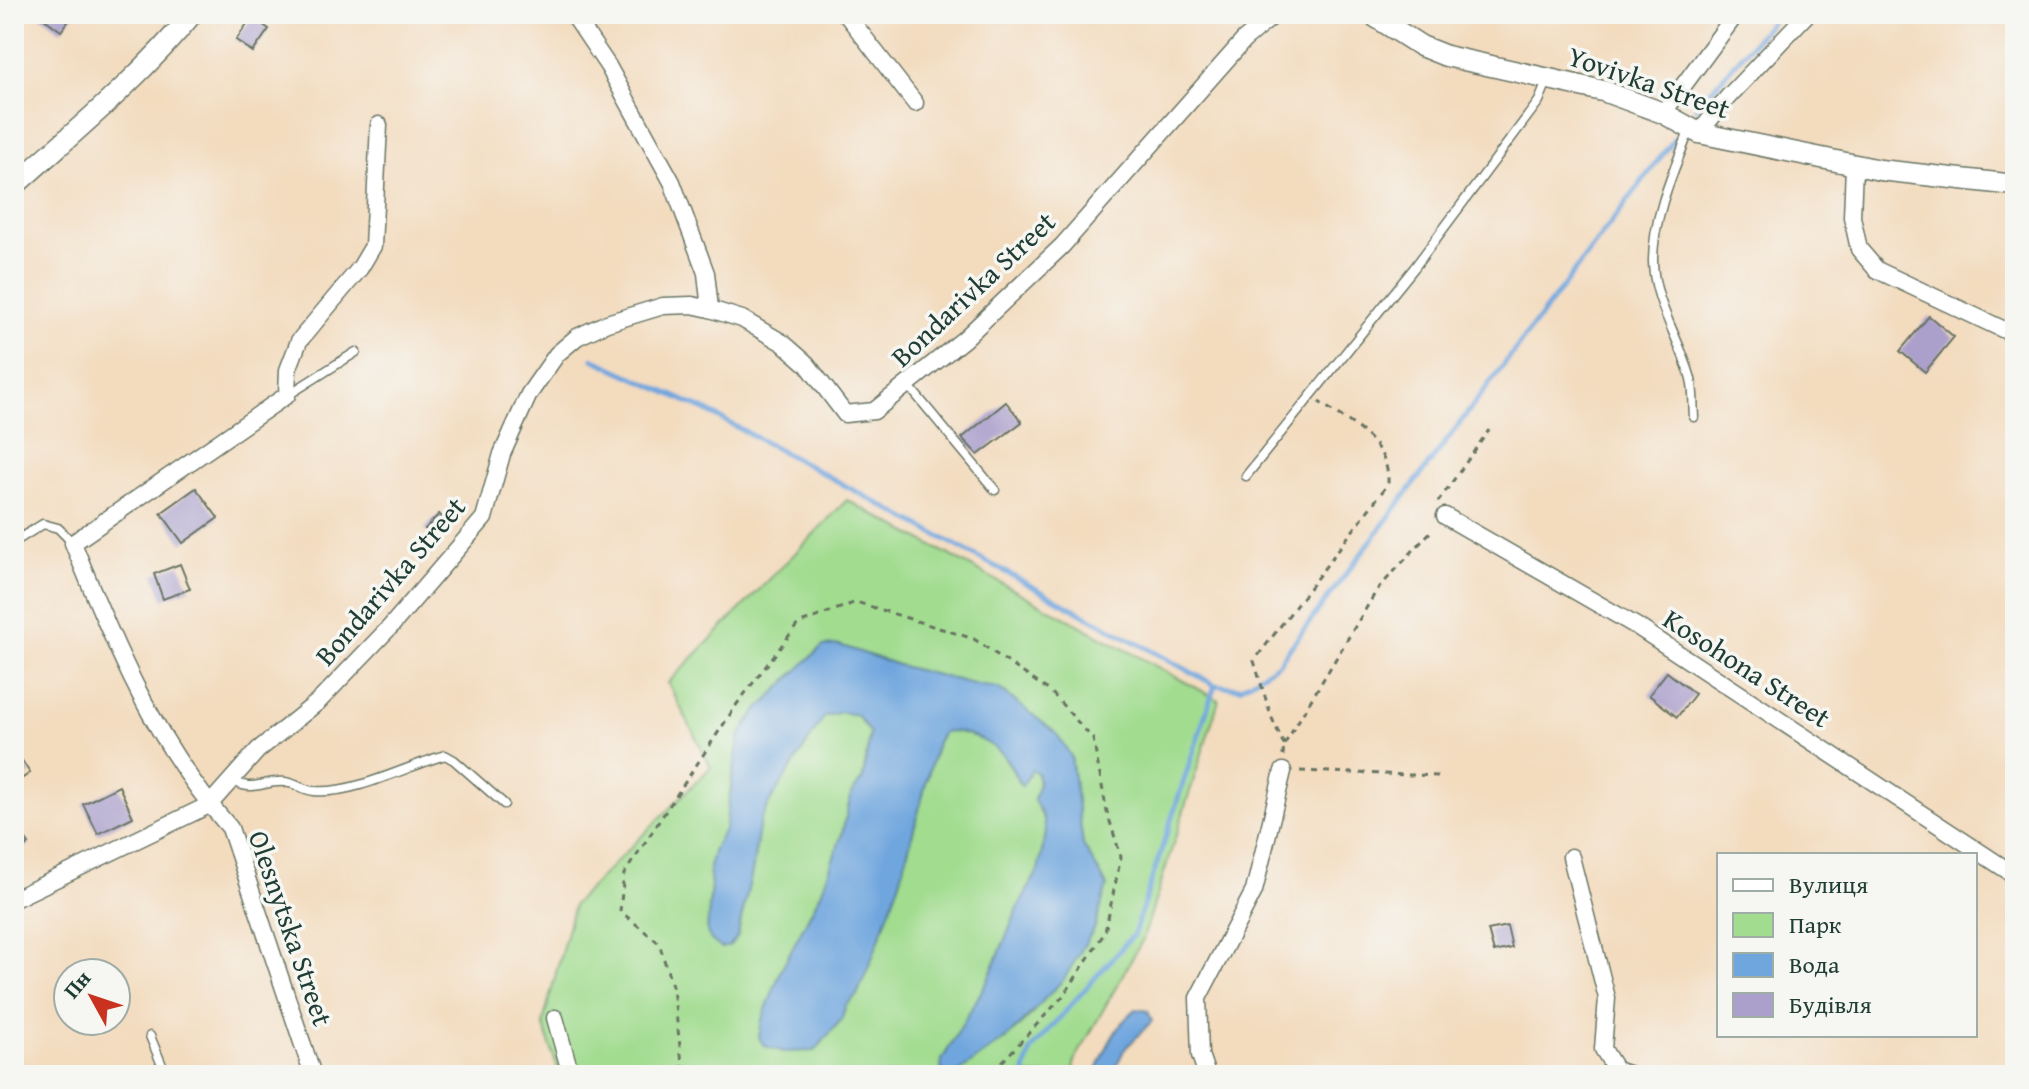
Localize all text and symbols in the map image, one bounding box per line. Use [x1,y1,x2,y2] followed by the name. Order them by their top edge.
[1563,35,1736,128] street label: Yovivka Street
[881,201,1064,376] street label: Bondarivka Street
[305,487,475,674] street label: Bondarivka Street
[1655,598,1839,737] street label: Kosohona Street
[239,825,344,1031] street label: Olesnytska Street
[1717,853,1977,1037] legend
[1789,867,1868,902] text: Вулиця
[1789,907,1842,942] text: Парк
[1789,947,1840,982] text: Вода
[52,957,132,1037] north arrow
[55,963,98,1005] text: Пн
[1789,987,1872,1022] text: Будівля

